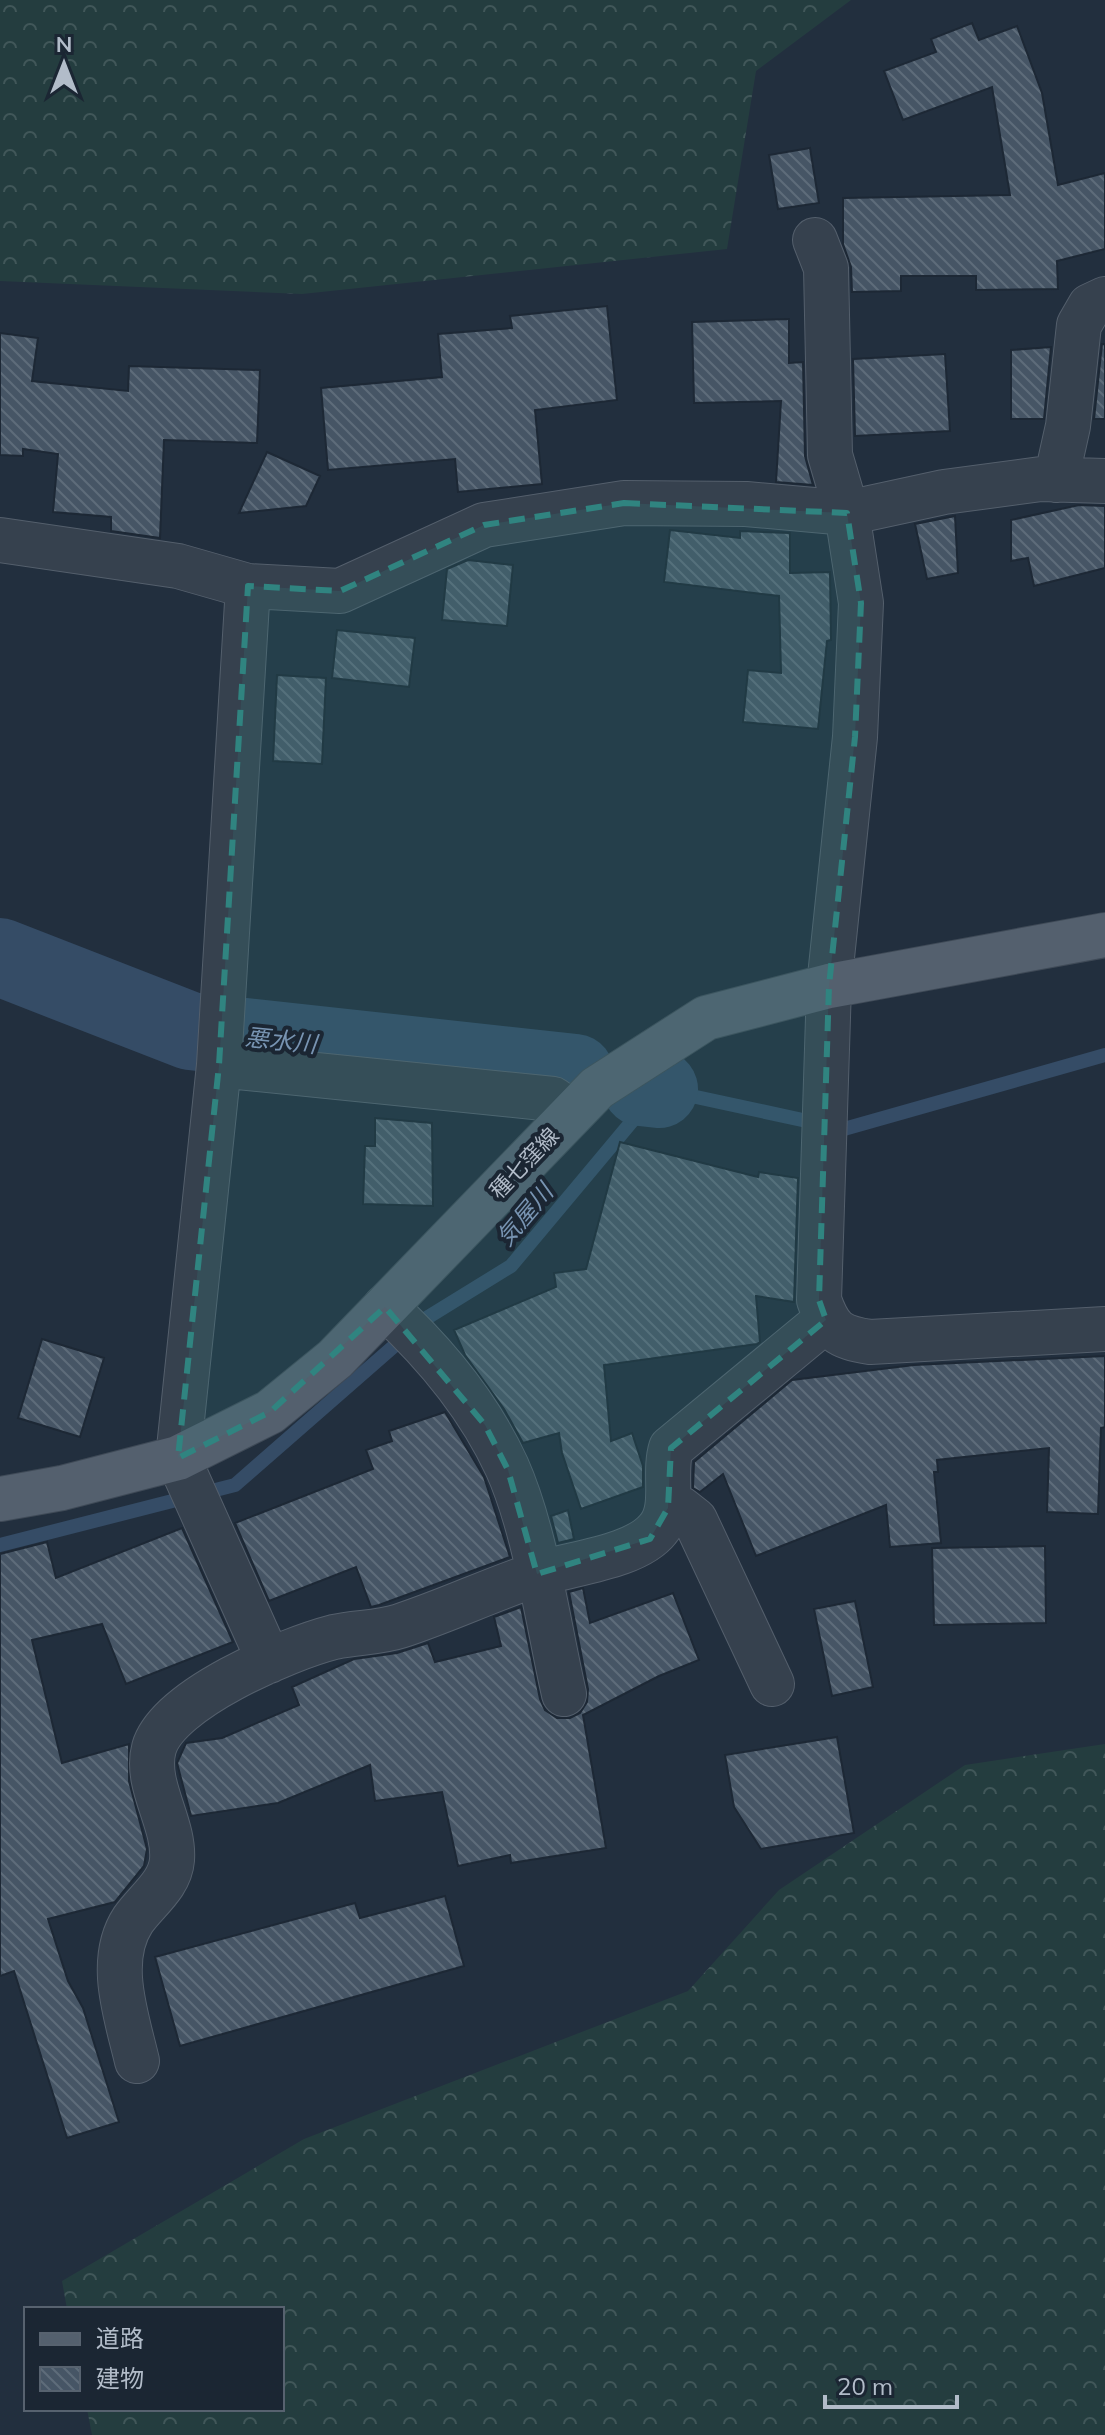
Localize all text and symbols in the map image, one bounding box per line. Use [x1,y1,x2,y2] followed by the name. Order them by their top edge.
[24,24,104,104] north arrow
[56,30,72,58] text: N
[244,1021,321,1059] water label: 悪水川
[483,1122,565,1204] street label: 種七窪線
[490,1175,561,1252] water label: 気屋川
[24,2307,284,2411] legend
[96,2323,144,2353] text: 道路
[825,2359,957,2409] scale bar
[96,2363,144,2393] text: 建物
[837,2371,893,2401] text: 20 m

